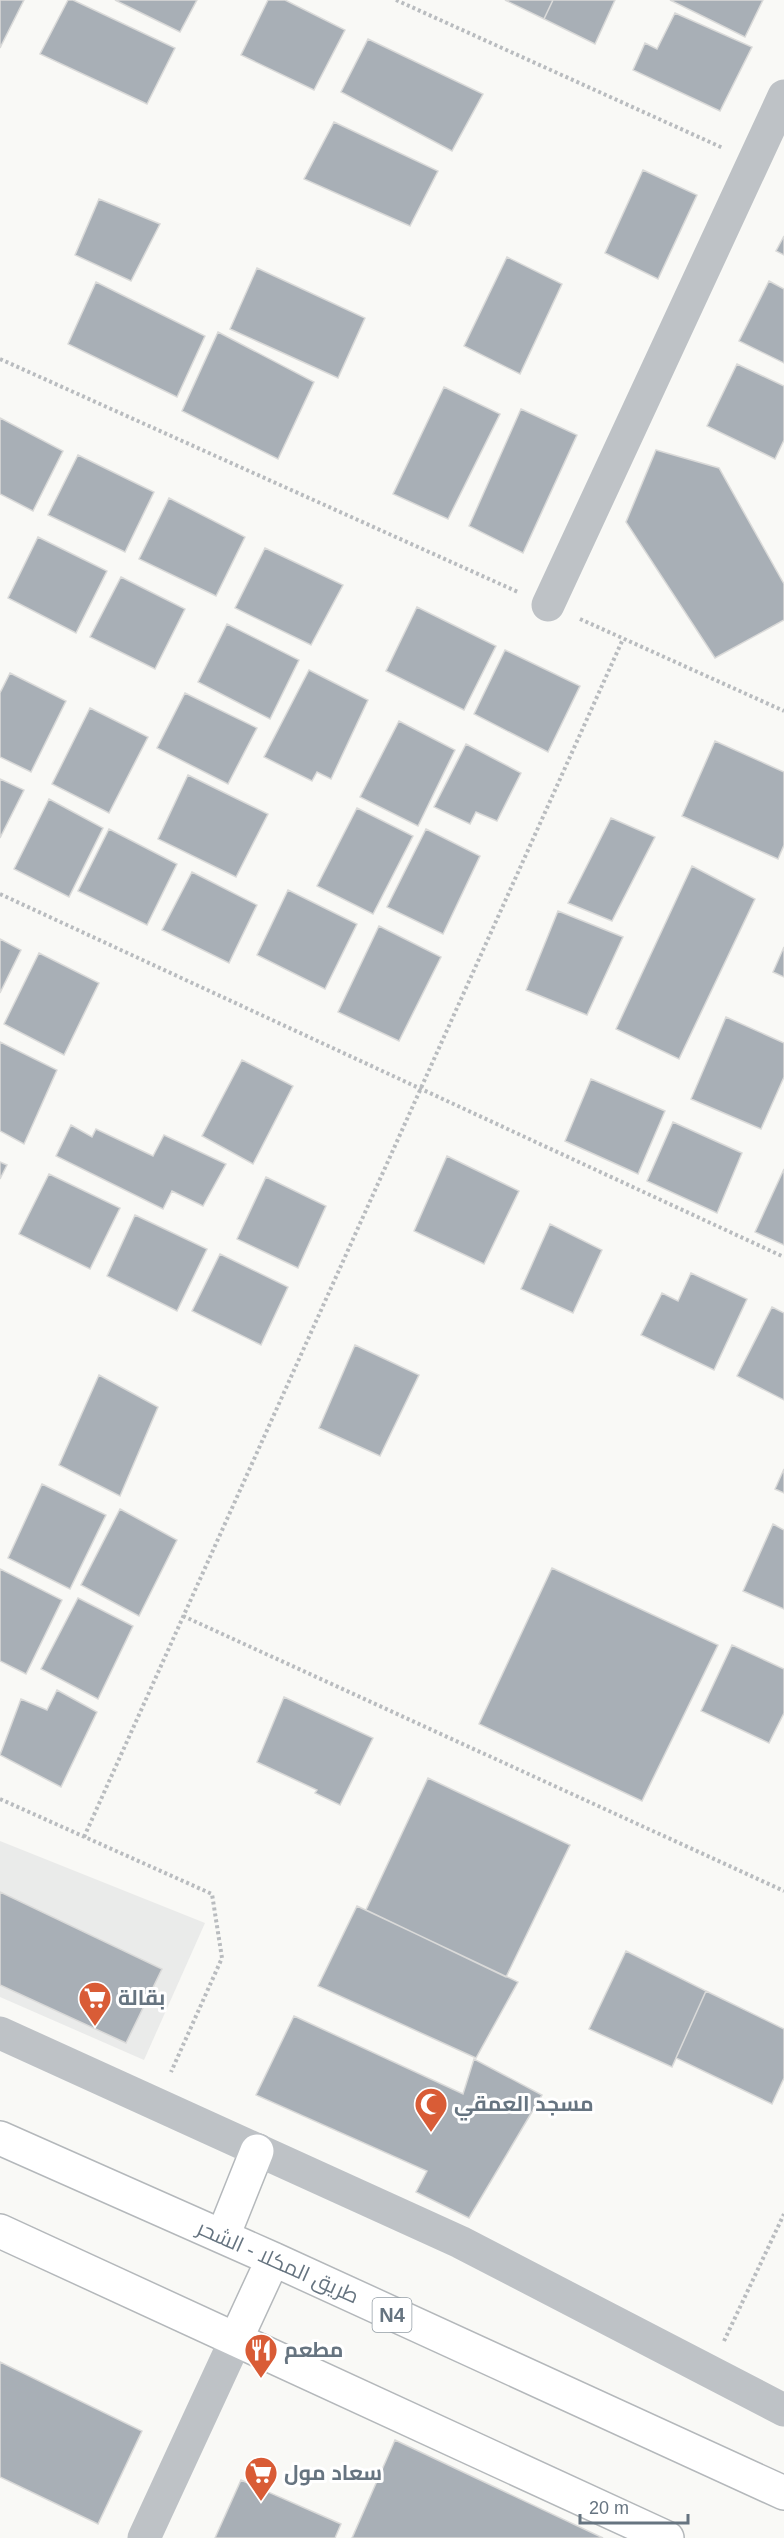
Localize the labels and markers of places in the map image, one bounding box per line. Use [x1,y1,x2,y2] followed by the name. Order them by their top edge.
[77,1980,113,2027] supermarket icon: بقالة
[118,1986,165,2010] place label: بقالة
[413,2086,449,2133] mosque icon: مسجد العمقي
[454,2092,594,2121] place label: مسجد العمقي
[243,2332,279,2379] restaurant icon: مطعم
[284,2338,343,2364] place label: مطعم
[243,2455,279,2502] supermarket icon: سعاد مول
[284,2461,382,2486] place label: سعاد مول

